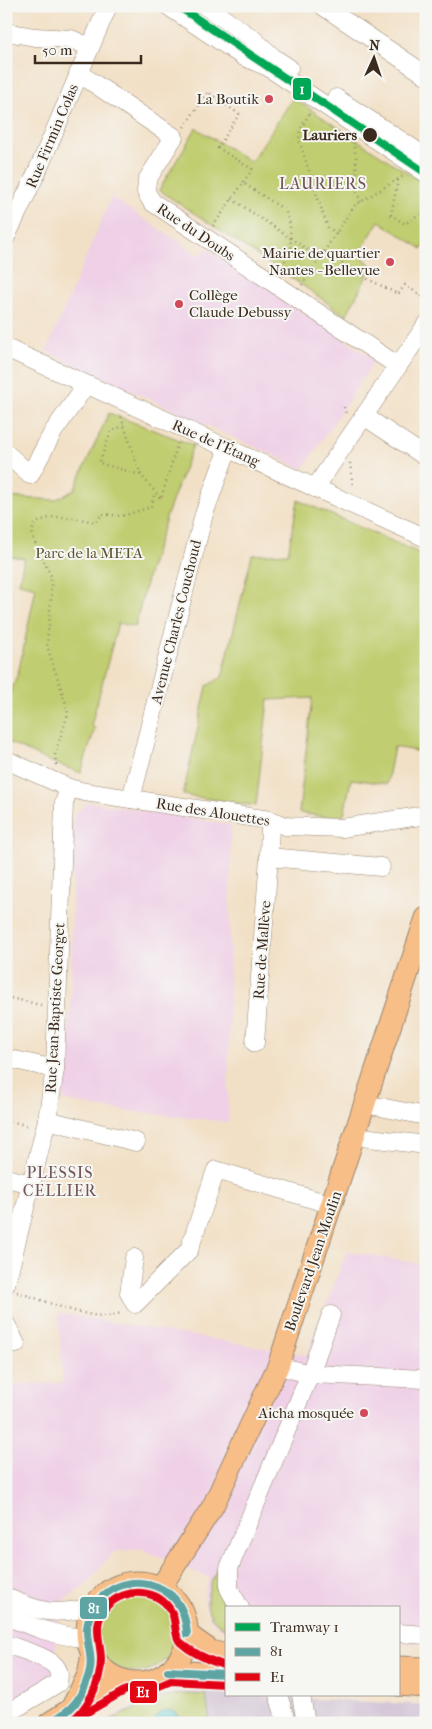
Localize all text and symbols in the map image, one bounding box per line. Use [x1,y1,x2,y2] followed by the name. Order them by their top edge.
[35,32,141,64] scale bar
[350,32,400,82] north arrow
[369,37,381,54] text: N
[42,41,73,59] text: 50 m
[292,77,312,101] line badge: 1
[22,81,82,191] street label: Rue Firmin Colas
[300,81,305,98] text: 1
[197,90,259,108] place label: La Boutik
[263,93,275,105] marker: La Boutik
[303,126,357,144] place label: Lauriers
[361,126,379,144] marker: Lauriers
[279,174,367,193] district label: LAURIERS
[154,199,239,265] street label: Rue du Doubs
[262,244,381,279] place label: Mairie de quartier Nantes - Bellevue
[384,256,396,268] marker: Mairie de quartier Nantes - Bellevue
[189,286,292,321] place label: Collège Claude Debussy
[173,298,185,310] marker: Collège Claude Debussy
[169,416,264,471] street label: Rue de l'Étang
[147,537,205,707] street label: Avenue Charles Couchoud
[35,544,143,562] park label: Parc de la META
[155,794,272,830] street label: Rue des Alouettes
[250,899,274,1000] street label: Rue de Mallève
[42,922,68,1094] street label: Rue Jean-Baptiste Georget
[23,1163,98,1200] district label: PLESSIS CELLIER
[281,1188,346,1334] street label: Boulevard Jean Moulin
[257,1404,355,1422] place label: Aicha mosquée
[358,1407,370,1419] marker: Aicha mosquée
[79,1596,108,1620] line badge: 81
[88,1600,100,1617] text: 81
[225,1606,400,1696] legend
[270,1618,339,1636] text: Tramway 1
[270,1642,283,1660] text: 81
[270,1668,285,1686] text: E1
[129,1680,158,1704] line badge: E1
[136,1684,150,1701] text: E1

